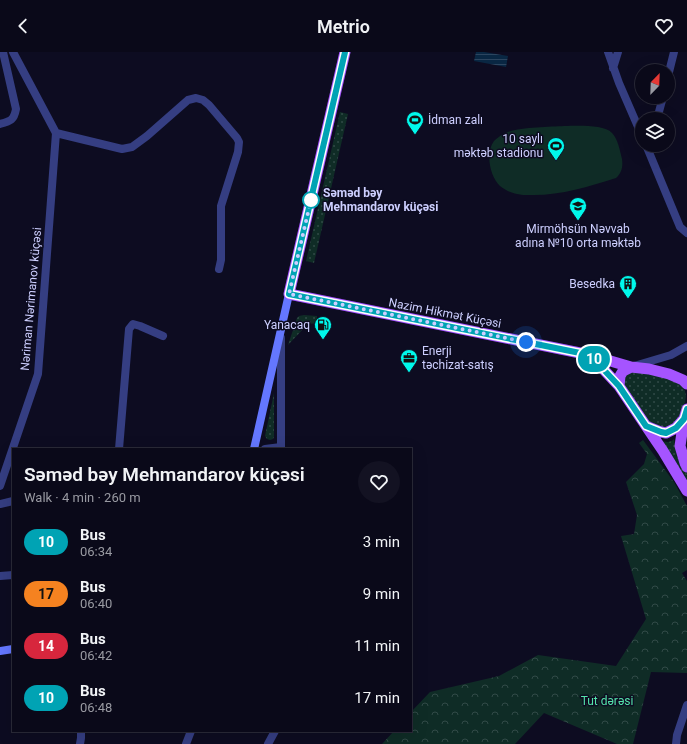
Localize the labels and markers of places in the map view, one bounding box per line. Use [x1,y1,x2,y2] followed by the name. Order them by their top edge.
[405,110,425,135] sports icon: İdman zalı
[428,112,483,127] place label: İdman zalı
[454,132,543,160] place label: 10 saylı məktəb stadionu
[546,136,566,161] sports icon: 10 saylı məktəb stadionu
[323,186,438,214] place label: Səməd bəy Mehmandarov küçəsi
[302,191,320,209] marker: Səməd bəy Mehmandarov küçəsi
[568,196,588,221] school or university icon: Mirmöhsün Nəvvab adına №10 orta məktəb
[515,222,641,250] place label: Mirmöhsün Nəvvab adına №10 orta məktəb
[618,274,638,299] building icon: Besedka
[569,277,615,291] place label: Besedka
[313,315,333,340] fuel station icon: Yanacaq
[264,318,310,332] place label: Yanacaq
[422,344,494,372] place label: Enerji təchizat-satış
[399,348,419,373] office icon: Enerji təchizat-satış

